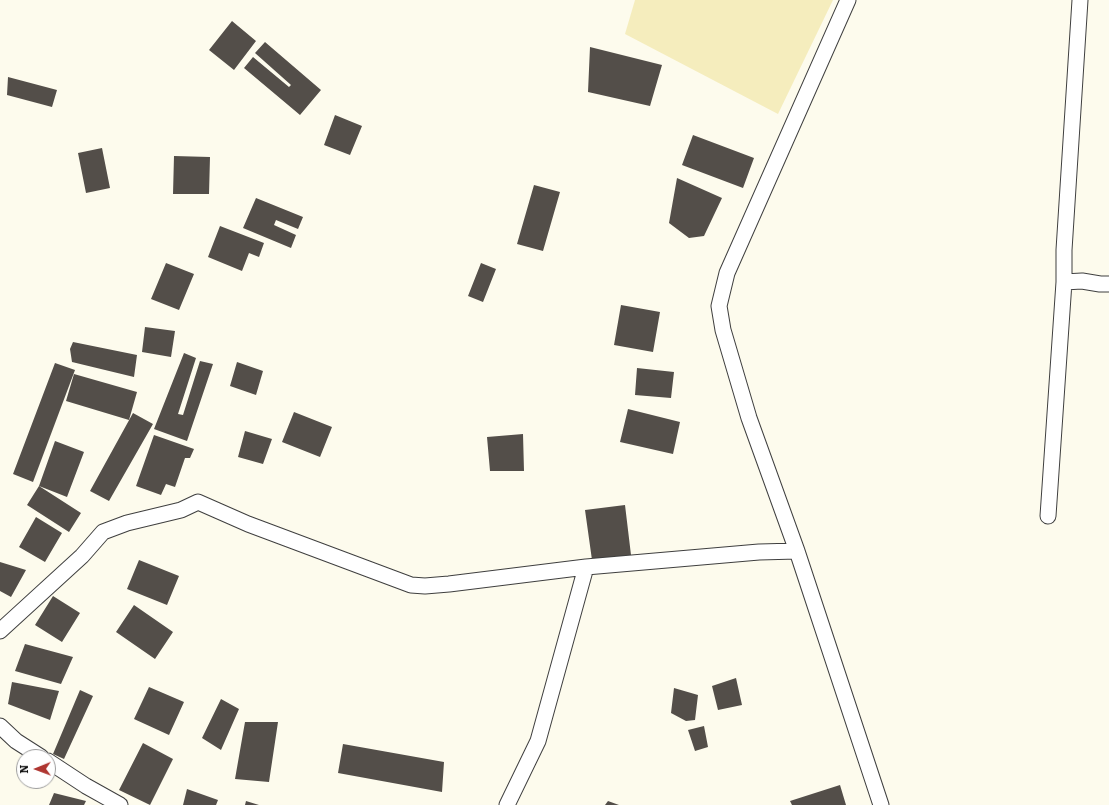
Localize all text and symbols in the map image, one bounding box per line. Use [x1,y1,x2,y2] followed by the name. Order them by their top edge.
[16,749,56,789] north arrow
[18,765,31,774] text: N

